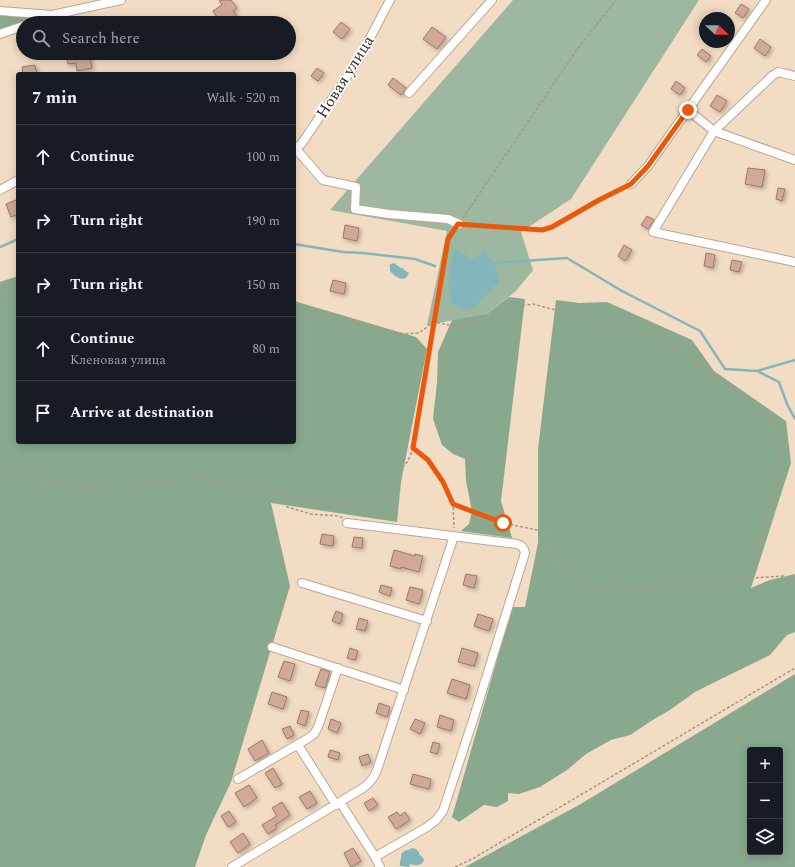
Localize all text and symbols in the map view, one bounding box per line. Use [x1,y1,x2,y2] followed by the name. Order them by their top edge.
[699,12,735,48] north arrow
[16,16,296,60] search box
[30,27,52,49] icon: search
[62,27,140,50] text: Search here
[310,31,380,123] street label: Новая улица
[32,85,77,111] text: 7 min
[206,88,280,108] text: Walk · 520 m
[679,101,697,119] route end
[70,145,135,168] text: Continue
[32,146,54,168] icon: ahead
[246,147,280,167] text: 100 m
[70,209,143,232] text: Turn right
[32,210,54,232] icon: right
[246,211,280,231] text: 190 m
[70,273,143,296] text: Turn right
[32,274,54,296] icon: right
[246,275,280,295] text: 150 m
[70,327,135,350] text: Continue
[32,338,54,360] icon: ahead
[253,339,280,359] text: 80 m
[70,350,166,370] text: Кленовая улица
[70,401,214,424] text: Arrive at destination
[32,402,54,424] icon: arrive
[494,514,512,532] route start
[747,747,783,855] map controls
[747,747,783,783] button: +
[747,783,783,819] button: −
[747,819,783,855] button: layers

